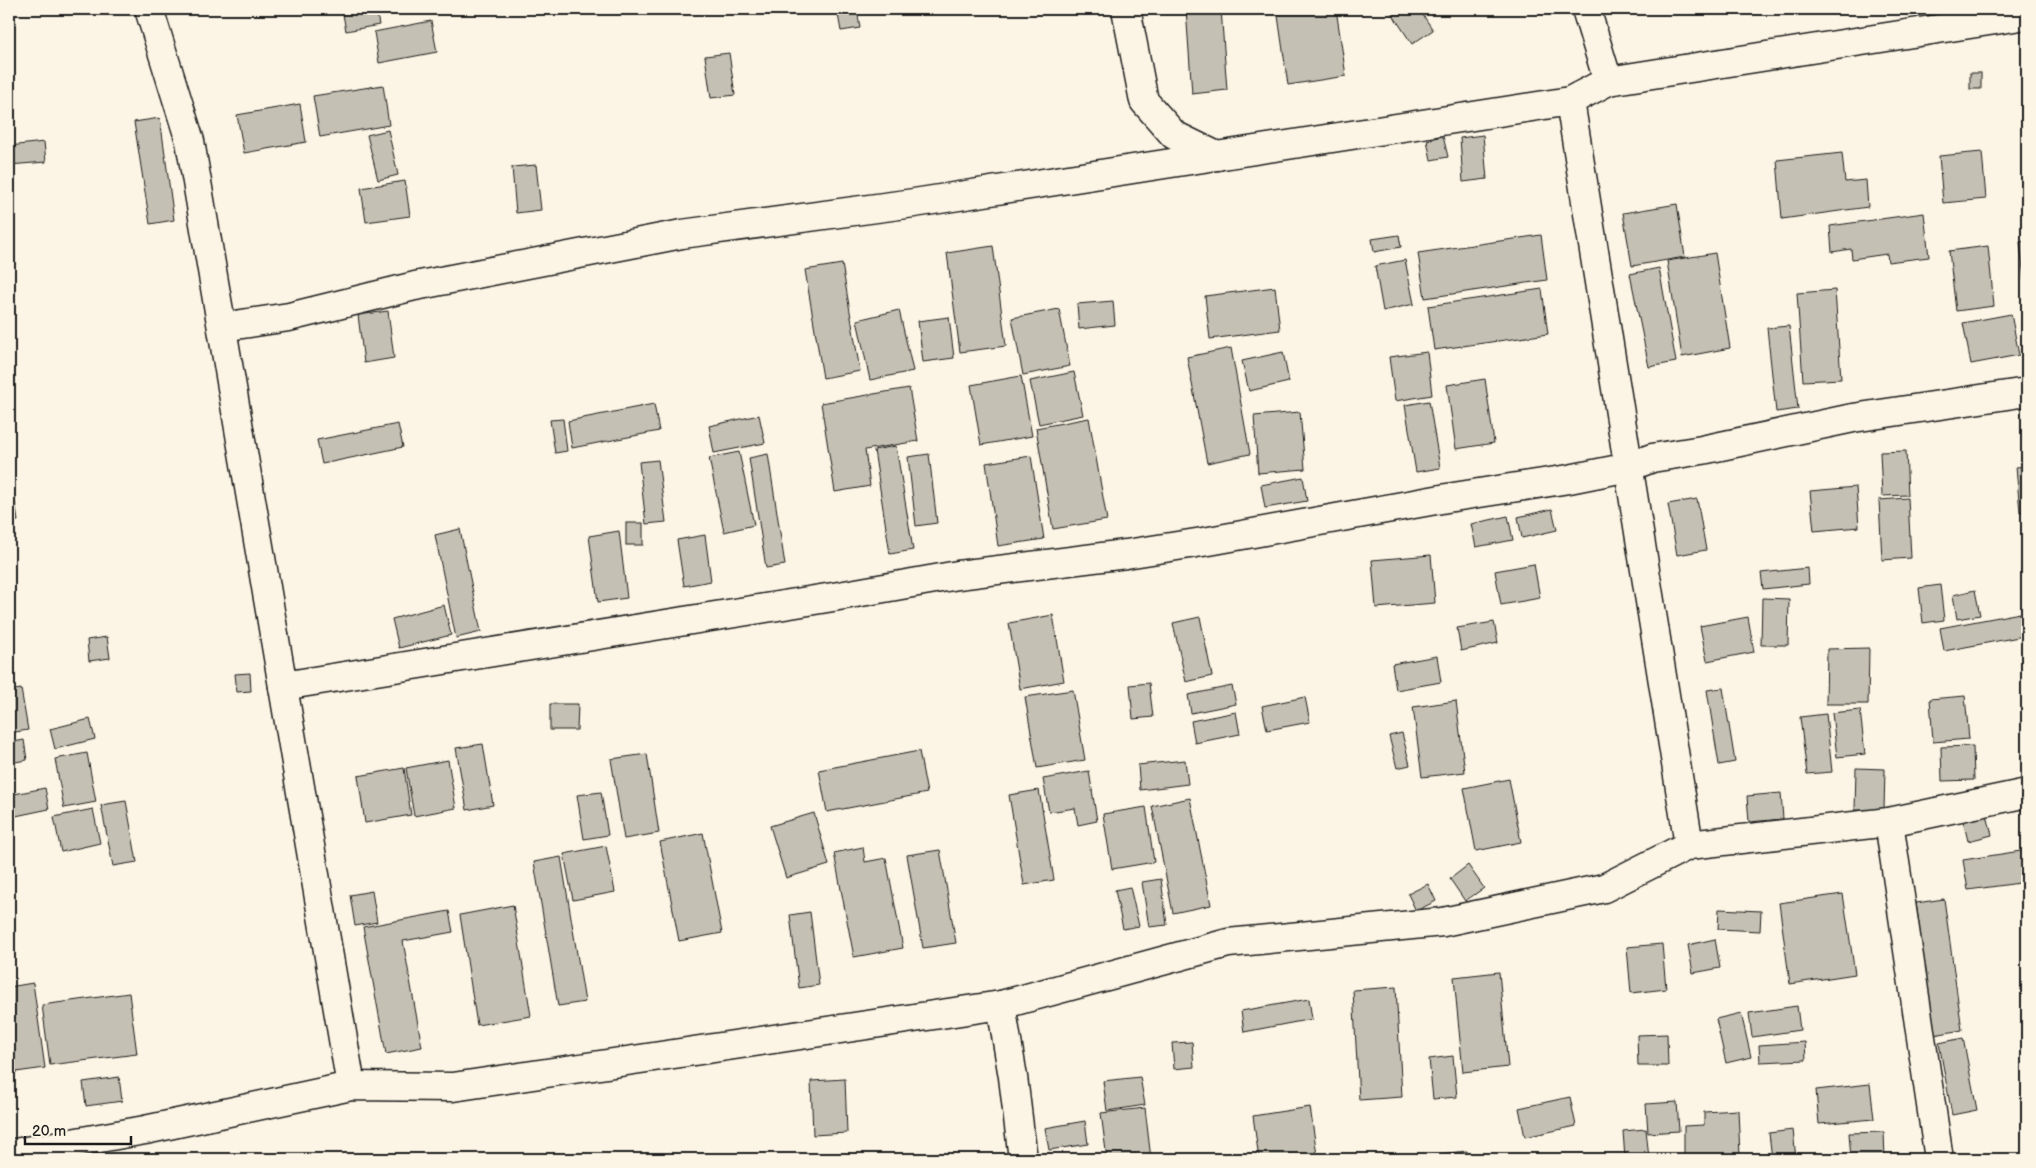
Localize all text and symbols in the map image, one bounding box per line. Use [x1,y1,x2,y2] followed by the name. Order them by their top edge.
[25,1113,131,1145] scale bar
[32,1122,66,1141] text: 20 m

